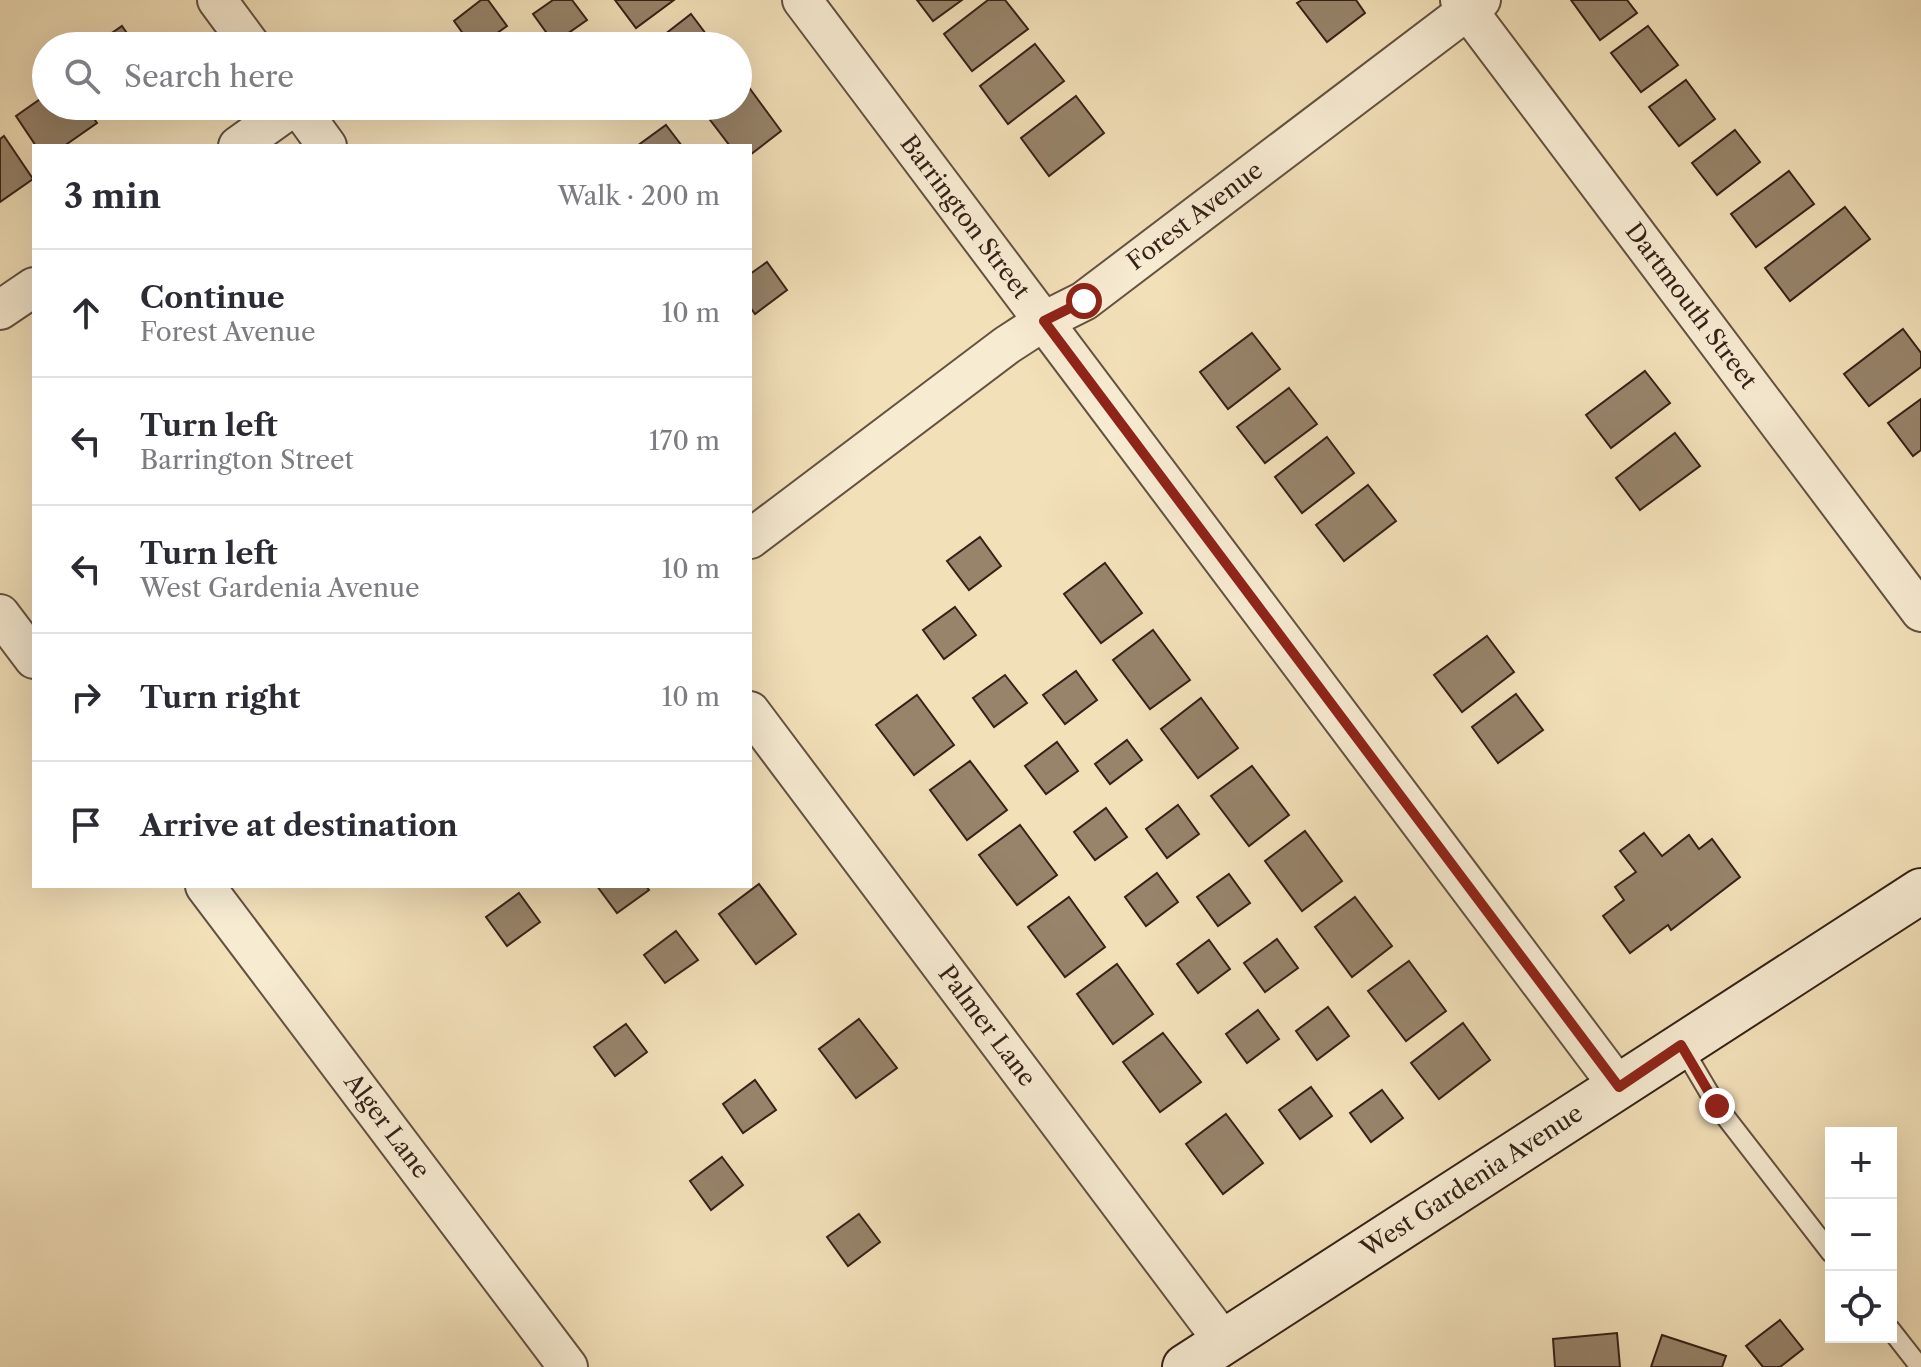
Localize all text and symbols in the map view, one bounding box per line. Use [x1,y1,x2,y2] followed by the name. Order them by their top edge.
[32,32,752,120] search box
[60,54,104,98] icon: search
[124,58,294,95] text: Search here
[894,129,1037,305] street label: Barrington Street
[1121,155,1268,276] street label: Forest Avenue
[64,175,161,217] text: 3 min
[558,180,720,212] text: Walk · 200 m
[1620,217,1764,395] street label: Dartmouth Street
[140,279,285,316] text: Continue
[1066,283,1102,319] route start
[64,291,108,335] icon: ahead
[661,297,720,329] text: 10 m
[140,316,316,348] text: Forest Avenue
[140,407,277,444] text: Turn left
[64,419,108,463] icon: left
[649,425,720,457] text: 170 m
[140,444,354,476] text: Barrington Street
[140,535,277,572] text: Turn left
[64,547,108,591] icon: left
[661,553,720,585] text: 10 m
[140,572,420,604] text: West Gardenia Avenue
[64,675,108,719] icon: right
[140,679,300,716] text: Turn right
[661,681,720,713] text: 10 m
[64,803,108,847] icon: arrive
[140,807,458,844] text: Arrive at destination
[933,959,1042,1092] street label: Palmer Lane
[338,1067,436,1184] street label: Alger Lane
[1699,1088,1735,1124] route end
[1355,1098,1588,1264] street label: West Gardenia Avenue
[1825,1127,1897,1343] map controls
[1825,1127,1897,1199] button: +
[1825,1199,1897,1271] button: −
[1825,1271,1897,1343] button: locate

